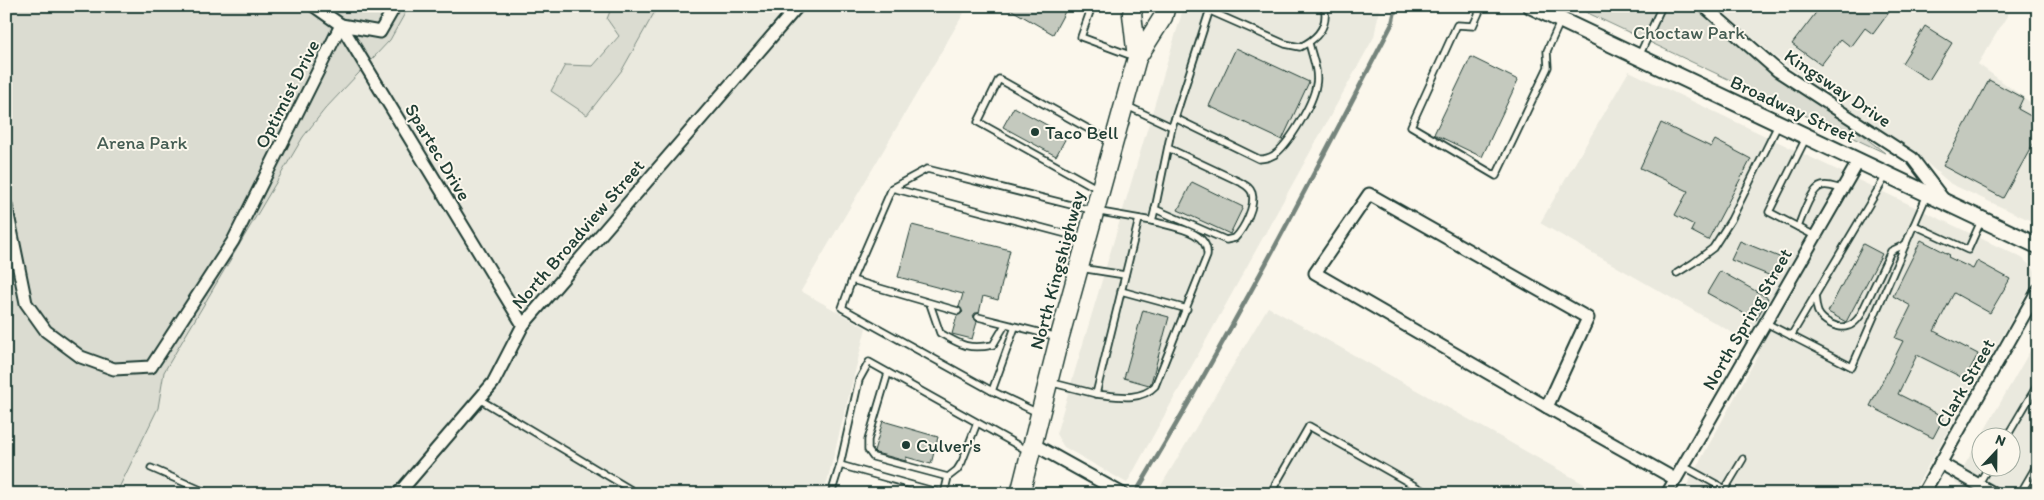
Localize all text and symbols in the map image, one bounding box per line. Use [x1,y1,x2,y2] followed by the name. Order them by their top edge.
[1633,21,1745,44] park label: Choctaw Park
[250,36,324,152] street label: Optimist Drive
[1780,44,1896,132] street label: Kingsway Drive
[1727,70,1859,148] street label: Broadway Street
[400,99,476,205] street label: Spartec Drive
[1045,121,1119,144] place label: Taco Bell
[1029,126,1041,138] marker: Taco Bell
[97,131,187,154] park label: Arena Park
[507,154,649,314] street label: North Broadview Street
[1025,188,1089,352] street label: North Kingshighway
[1697,244,1797,394] street label: North Spring Street
[1930,334,2000,432] street label: Clark Street
[1972,428,2022,478] north arrow
[1993,431,2008,450] text: N
[916,434,981,457] place label: Culver's
[900,439,912,451] marker: Culver's

